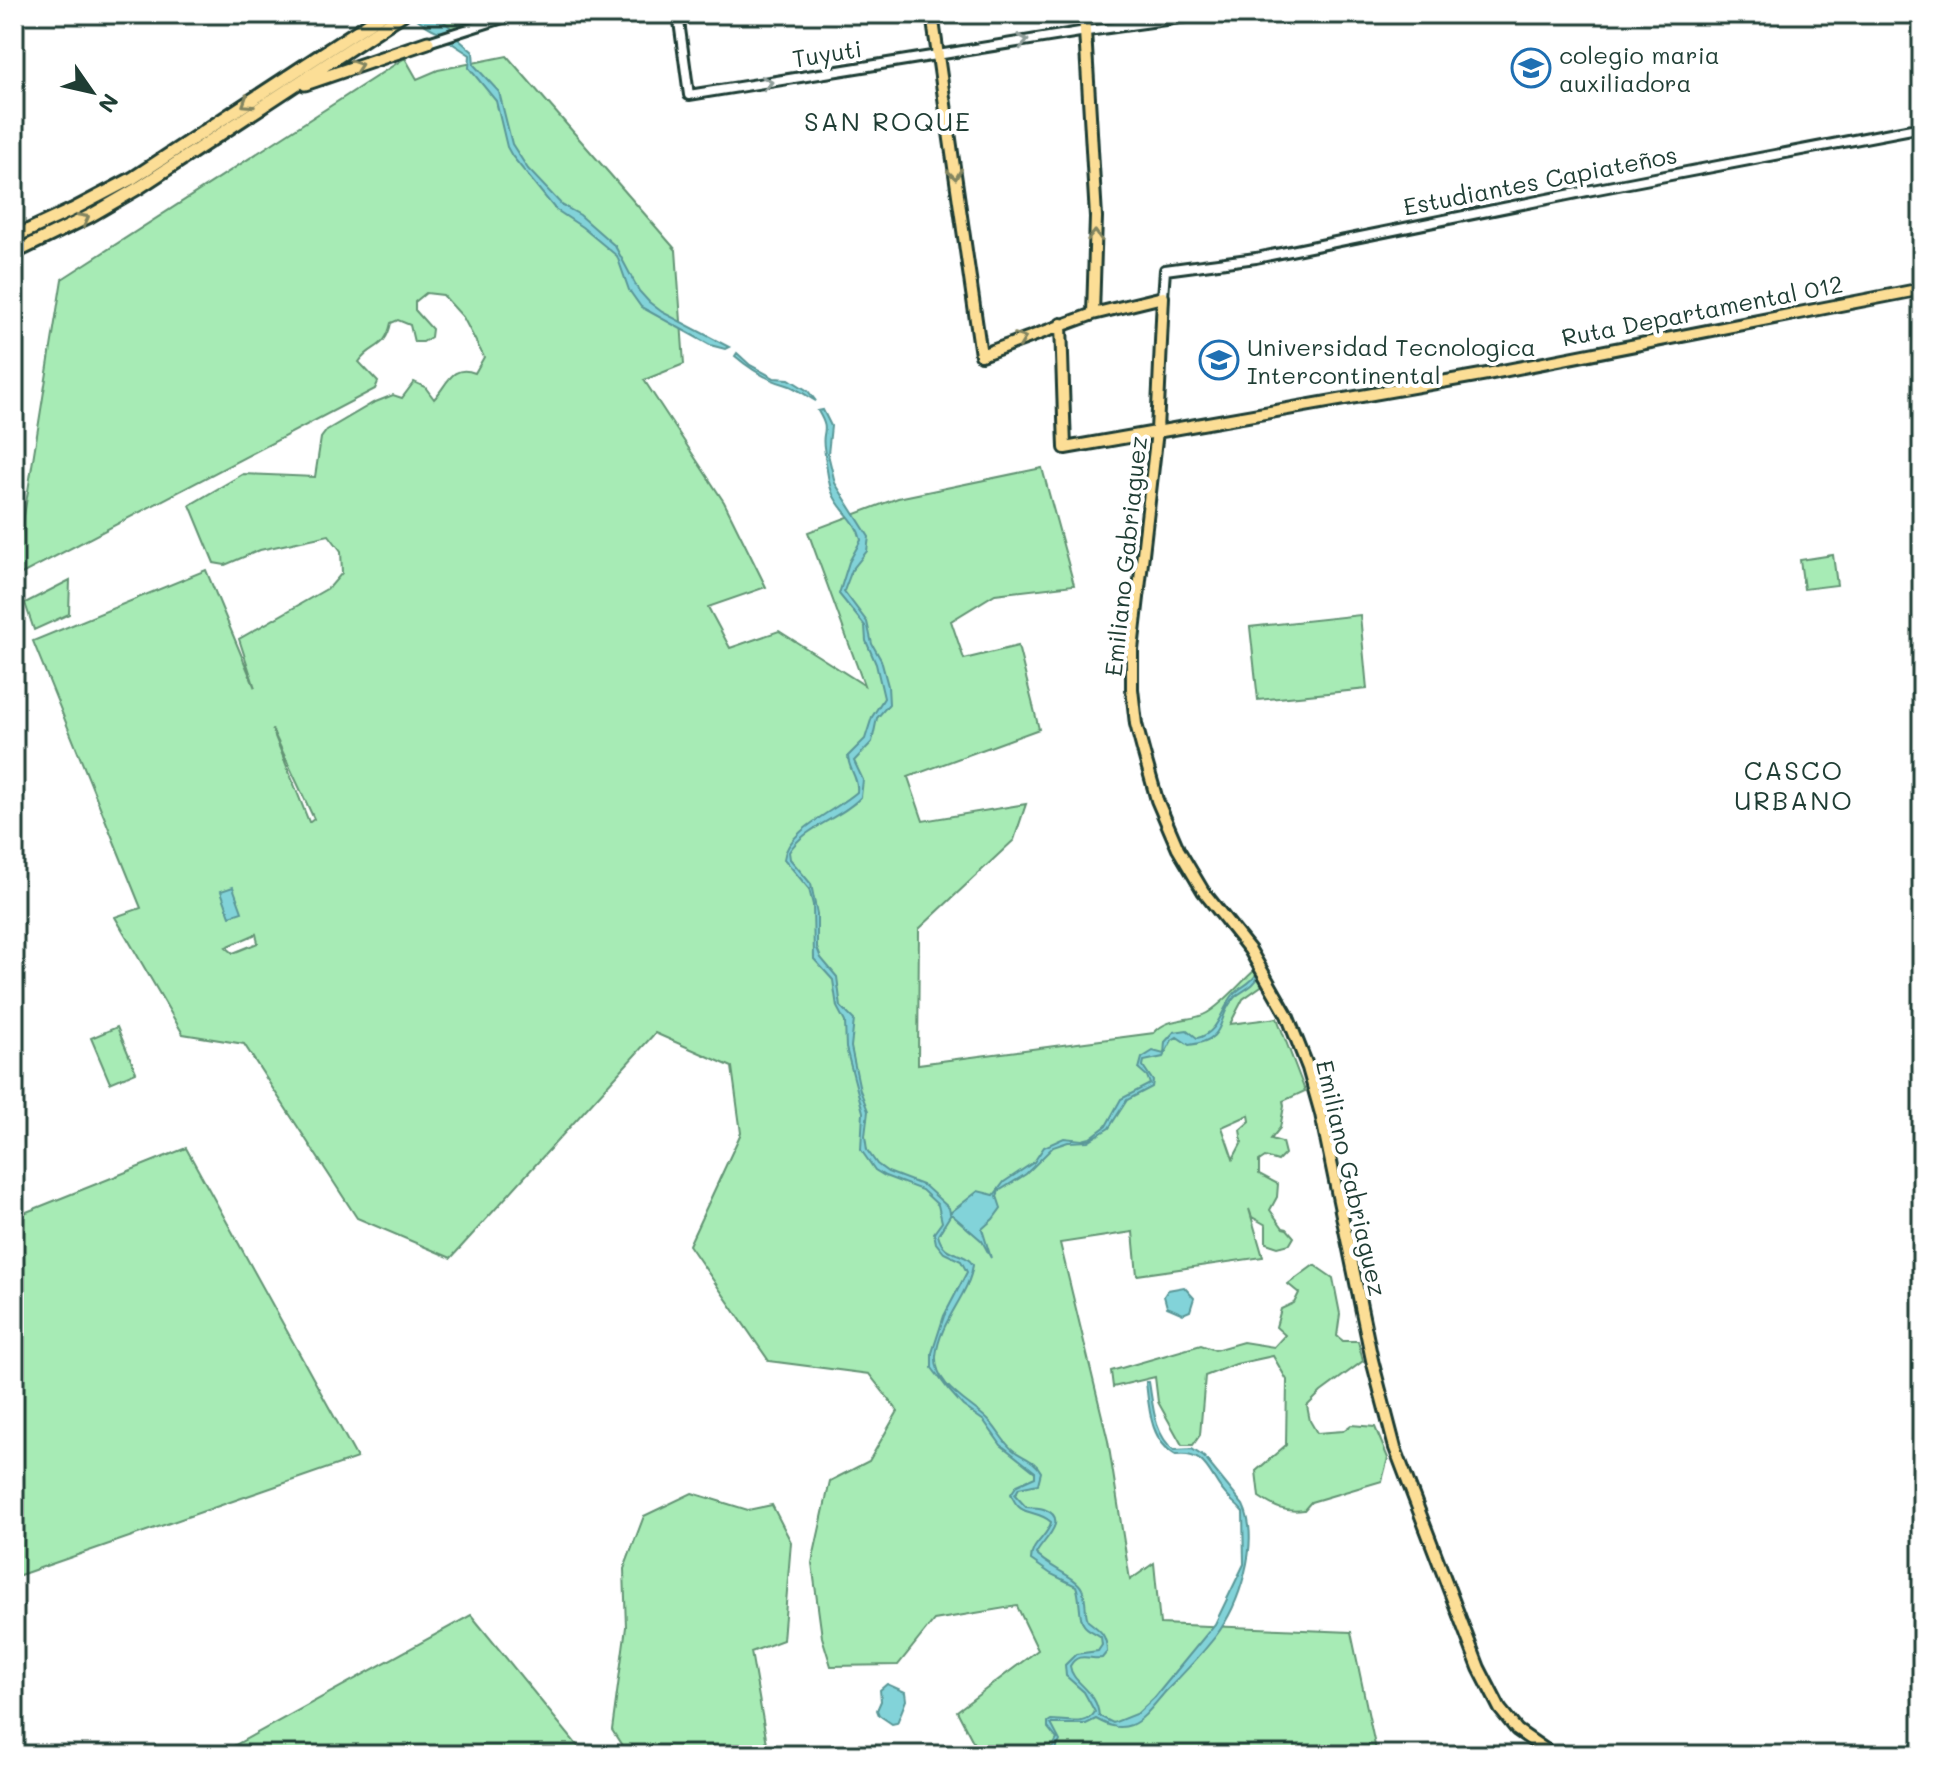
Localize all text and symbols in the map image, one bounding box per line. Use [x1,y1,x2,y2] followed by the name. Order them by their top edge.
[790,32,864,74] street label: Tuyuti
[1016,33,1030,50] one-way arrow
[1559,39,1720,98] place label: colegio maria auxiliadora
[1510,47,1552,89] school or university icon: colegio maria auxiliadora
[52,52,132,132] north arrow
[349,59,363,75] one-way arrow
[760,75,773,92] one-way arrow
[92,88,126,118] text: N
[241,93,256,108] one-way arrow
[804,104,972,138] district label: SAN ROQUE
[1400,138,1680,222] street label: Estudiantes Capiateños
[946,167,963,181] one-way arrow
[76,213,91,228] one-way arrow
[1086,229,1104,242] one-way arrow
[1559,268,1845,352] street label: Ruta Departamental 012
[1247,331,1536,390] place label: Universidad Tecnologica Intercontinental
[1013,332,1027,349] one-way arrow
[1198,339,1240,381] school or university icon: Universidad Tecnologica Intercontinental
[1097,434,1153,678] street label: Emiliano Gabriaguez
[1734,753,1854,817] district label: CASCO URBANO
[1310,1057,1394,1299] street label: Emiliano Gabriaguez

